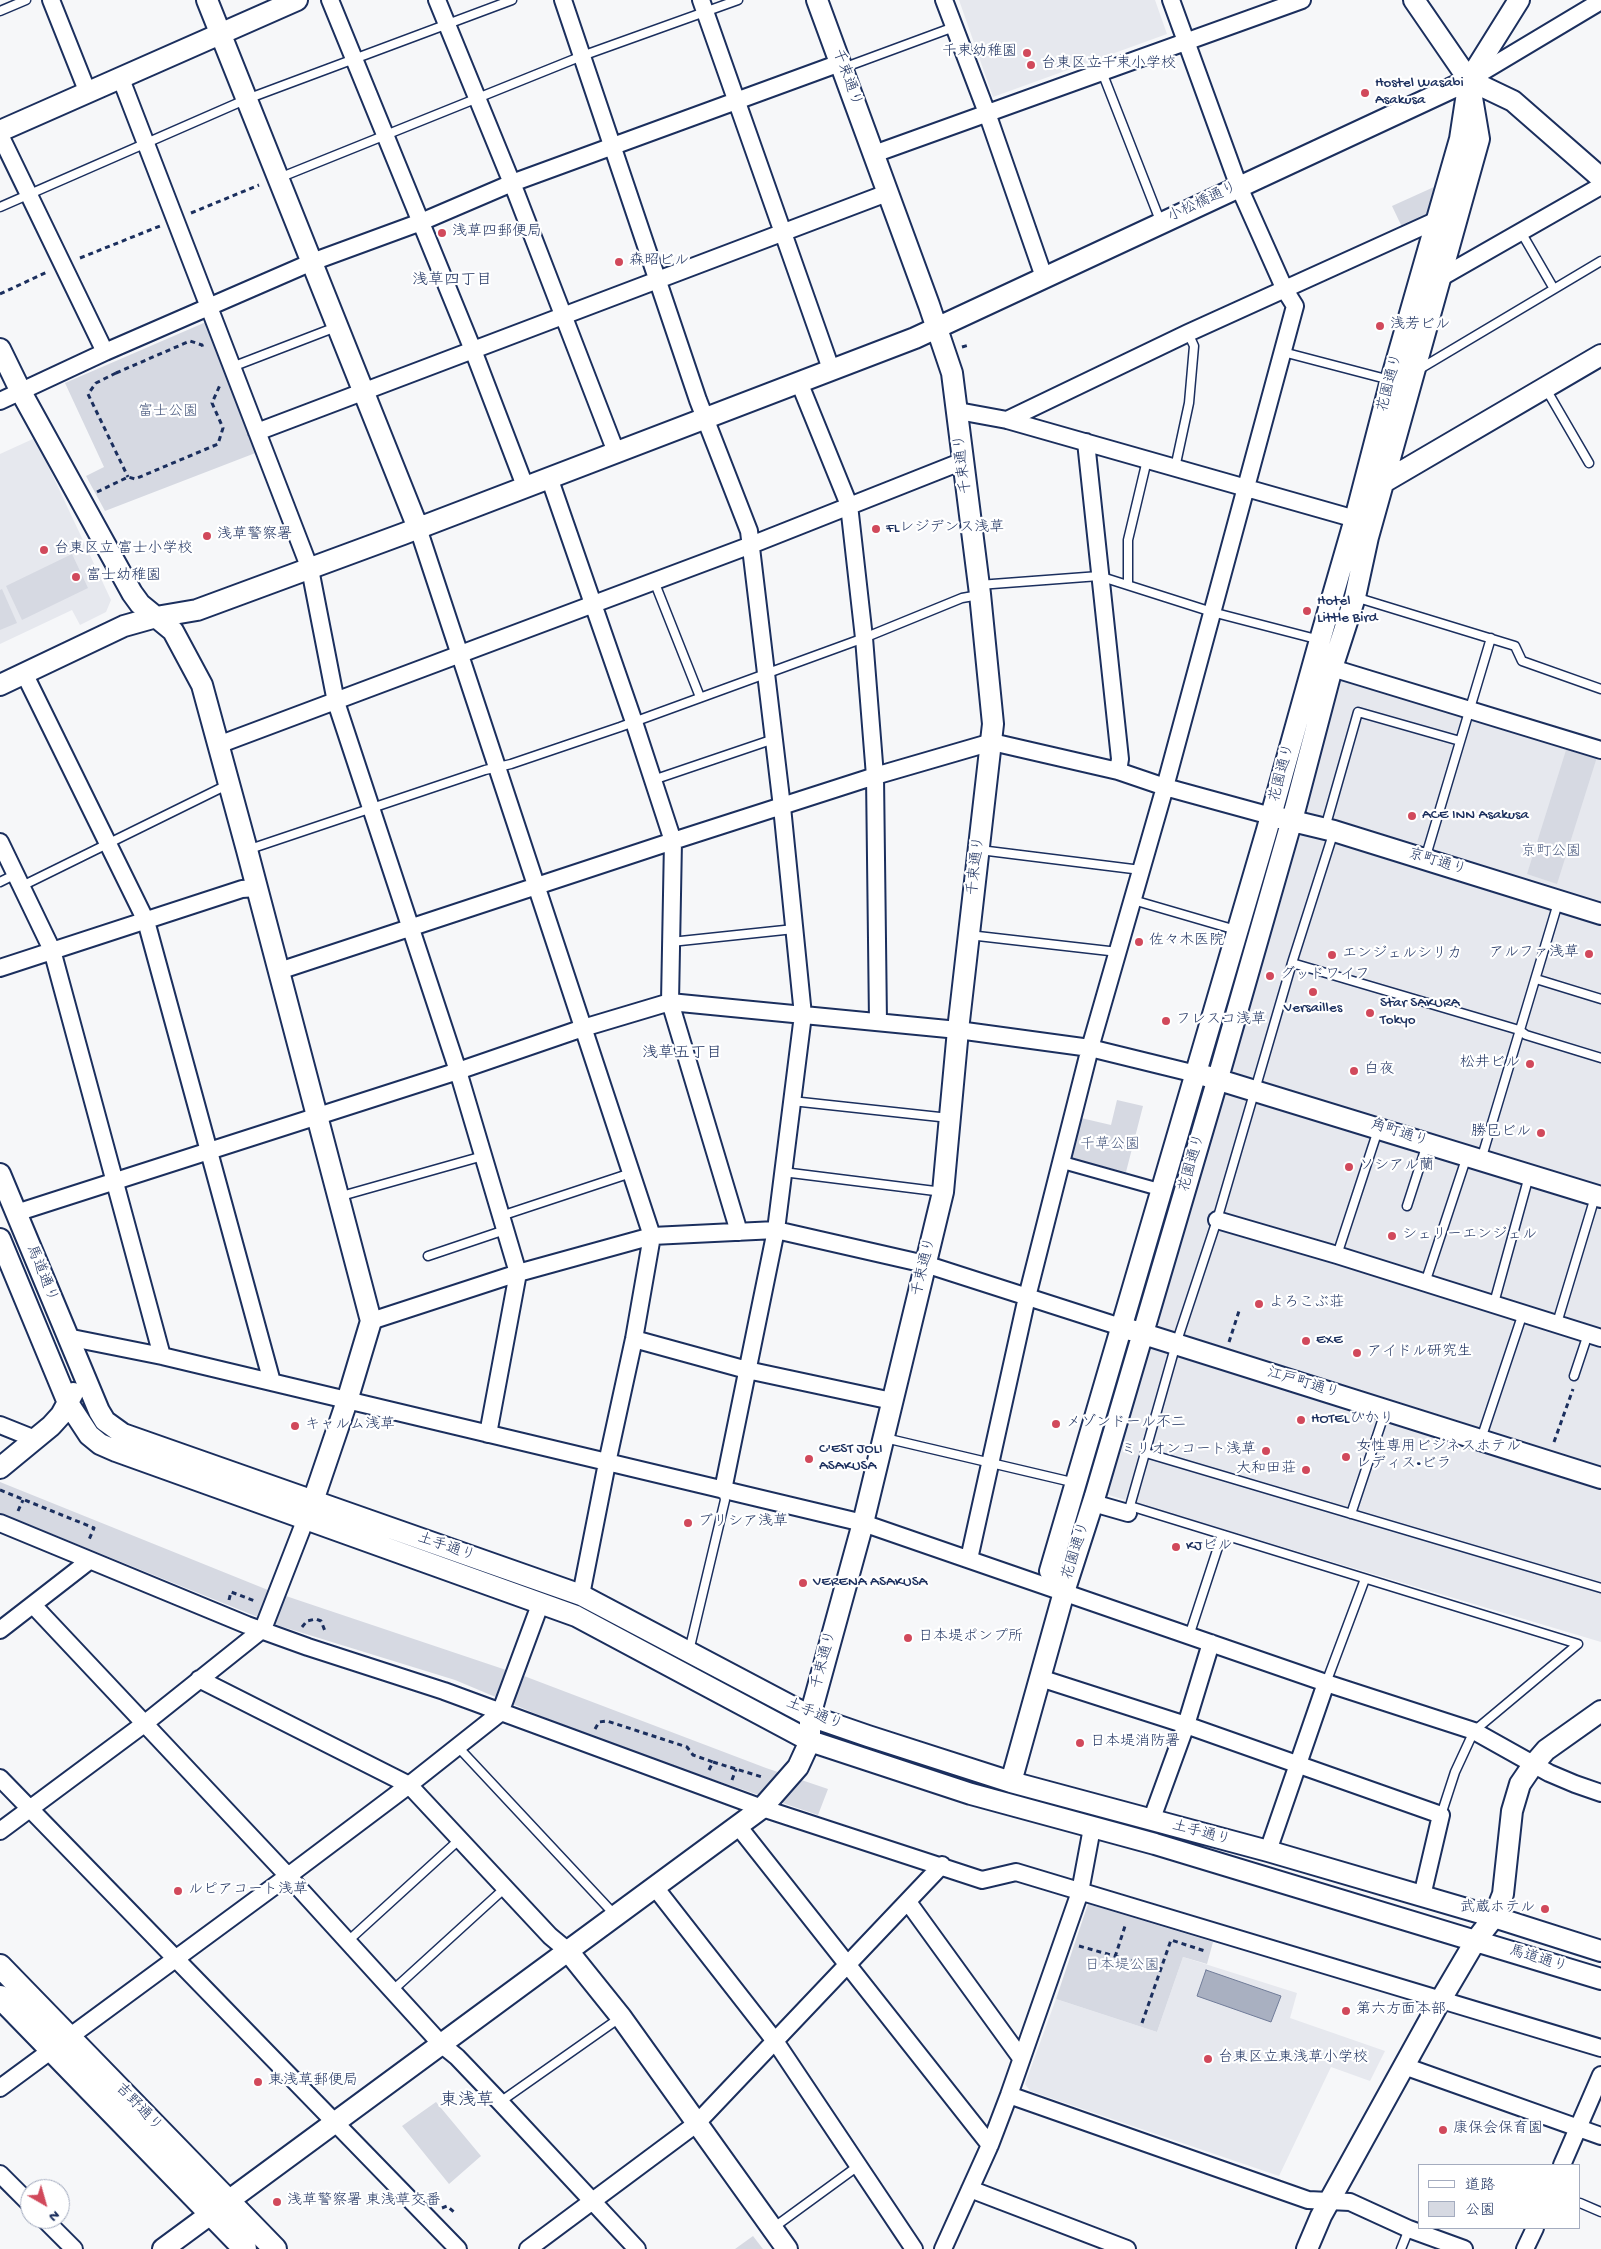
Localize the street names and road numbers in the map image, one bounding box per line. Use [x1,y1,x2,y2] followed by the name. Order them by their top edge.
[827,47,865,109] street label: 千束通り
[1165,179,1241,227] street label: 小松橋通り
[1375,352,1407,414] street label: 花園通り
[951,433,977,495] street label: 千束通り
[1267,742,1299,804] street label: 花園通り
[964,835,990,897] street label: 千束通り
[1406,846,1468,880] street label: 京町通り
[1368,1116,1430,1152] street label: 角町通り
[1176,1132,1210,1194] street label: 花園通り
[909,1236,941,1298] street label: 千束通り
[21,1243,61,1305] street label: 馬道通り
[1265,1364,1341,1404] street label: 江戸町通り
[1059,1520,1095,1582] street label: 花園通り
[415,1530,477,1566] street label: 土手通り
[809,1629,841,1691] street label: 千束通り
[783,1695,845,1735] street label: 土手通り
[1170,1818,1232,1850] street label: 土手通り
[1507,1943,1569,1977] street label: 馬道通り
[111,2080,165,2136] street label: 吉野通り

